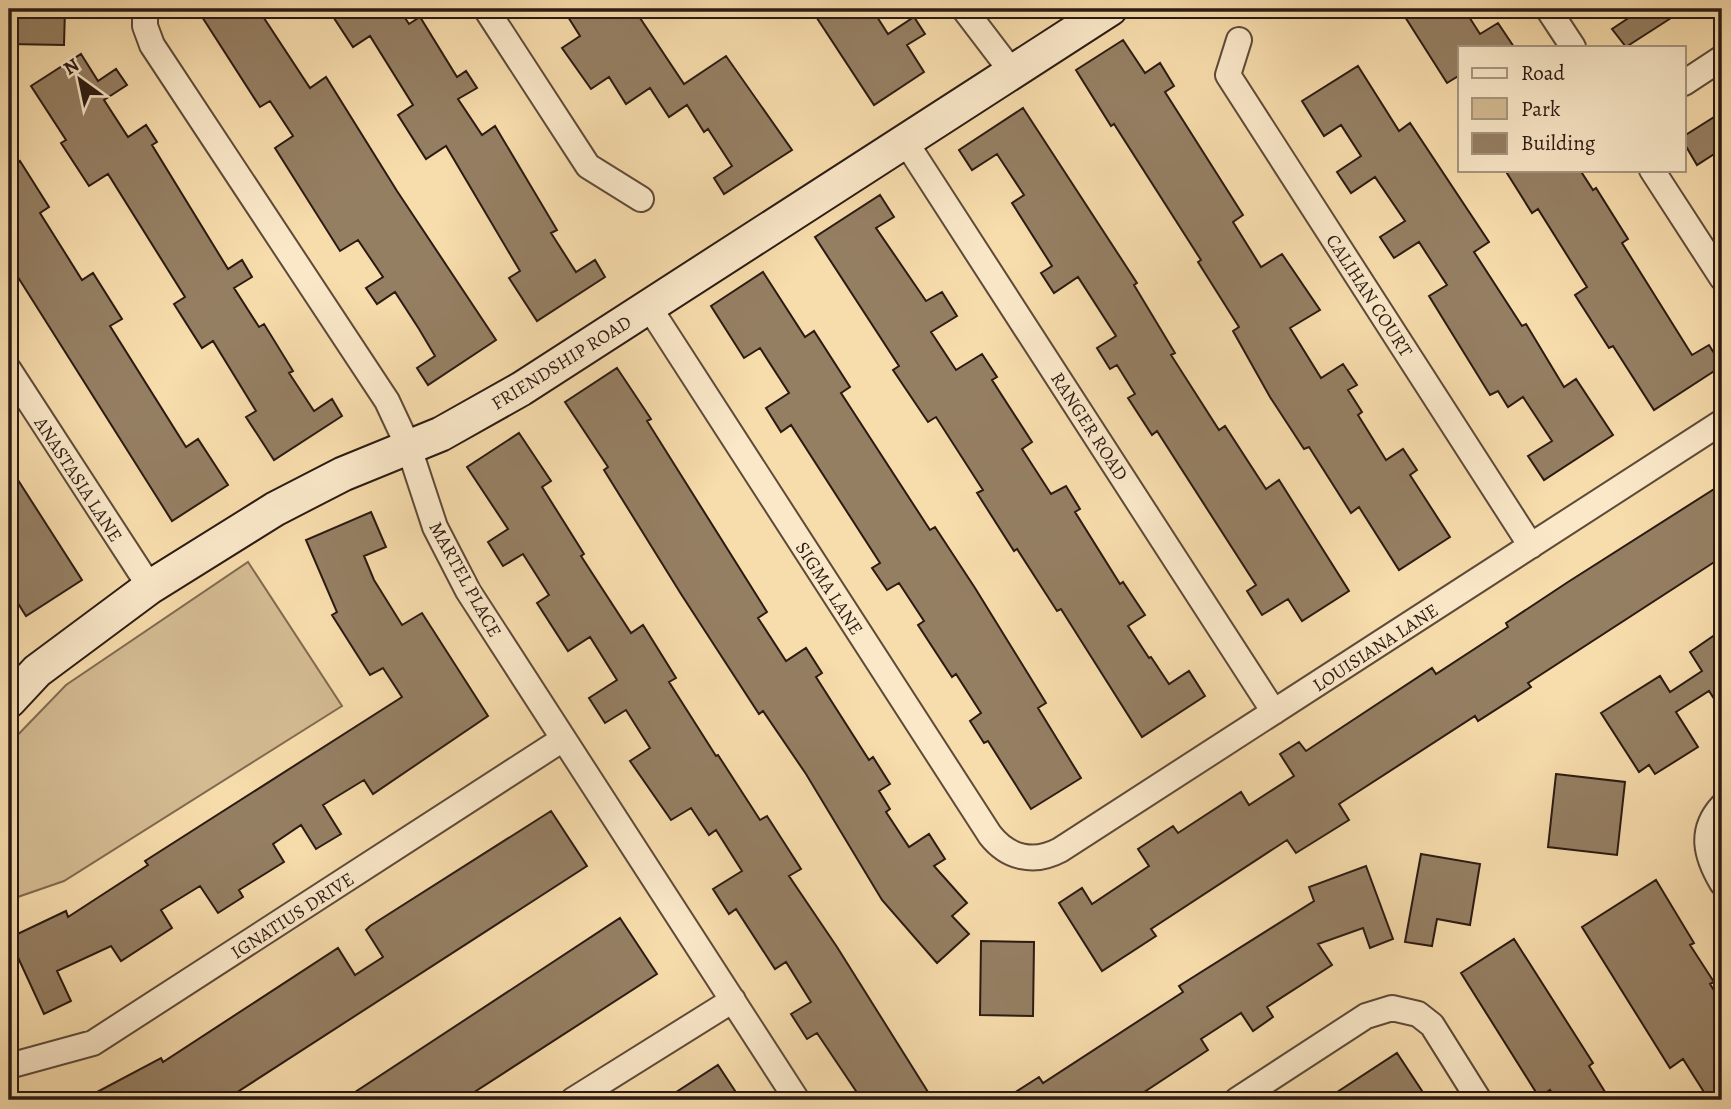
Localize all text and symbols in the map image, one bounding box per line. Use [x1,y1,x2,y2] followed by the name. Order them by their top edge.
[46,46,116,116] north arrow
[1458,46,1686,172] legend
[58,52,84,81] text: N
[1521,59,1565,87] text: Road
[1521,95,1561,123] text: Park
[1521,129,1596,157] text: Building
[1320,229,1419,362] street label: CALIHAN COURT
[486,309,637,416] street label: FRIENDSHIP ROAD
[1044,367,1134,486] street label: RANGER ROAD
[27,411,128,547] street label: ANASTASIA LANE
[423,517,508,642] street label: MARTEL PLACE
[789,537,869,640] street label: SIGMA LANE
[1308,597,1443,698] street label: LOUISIANA LANE
[226,866,359,965] street label: IGNATIUS DRIVE

